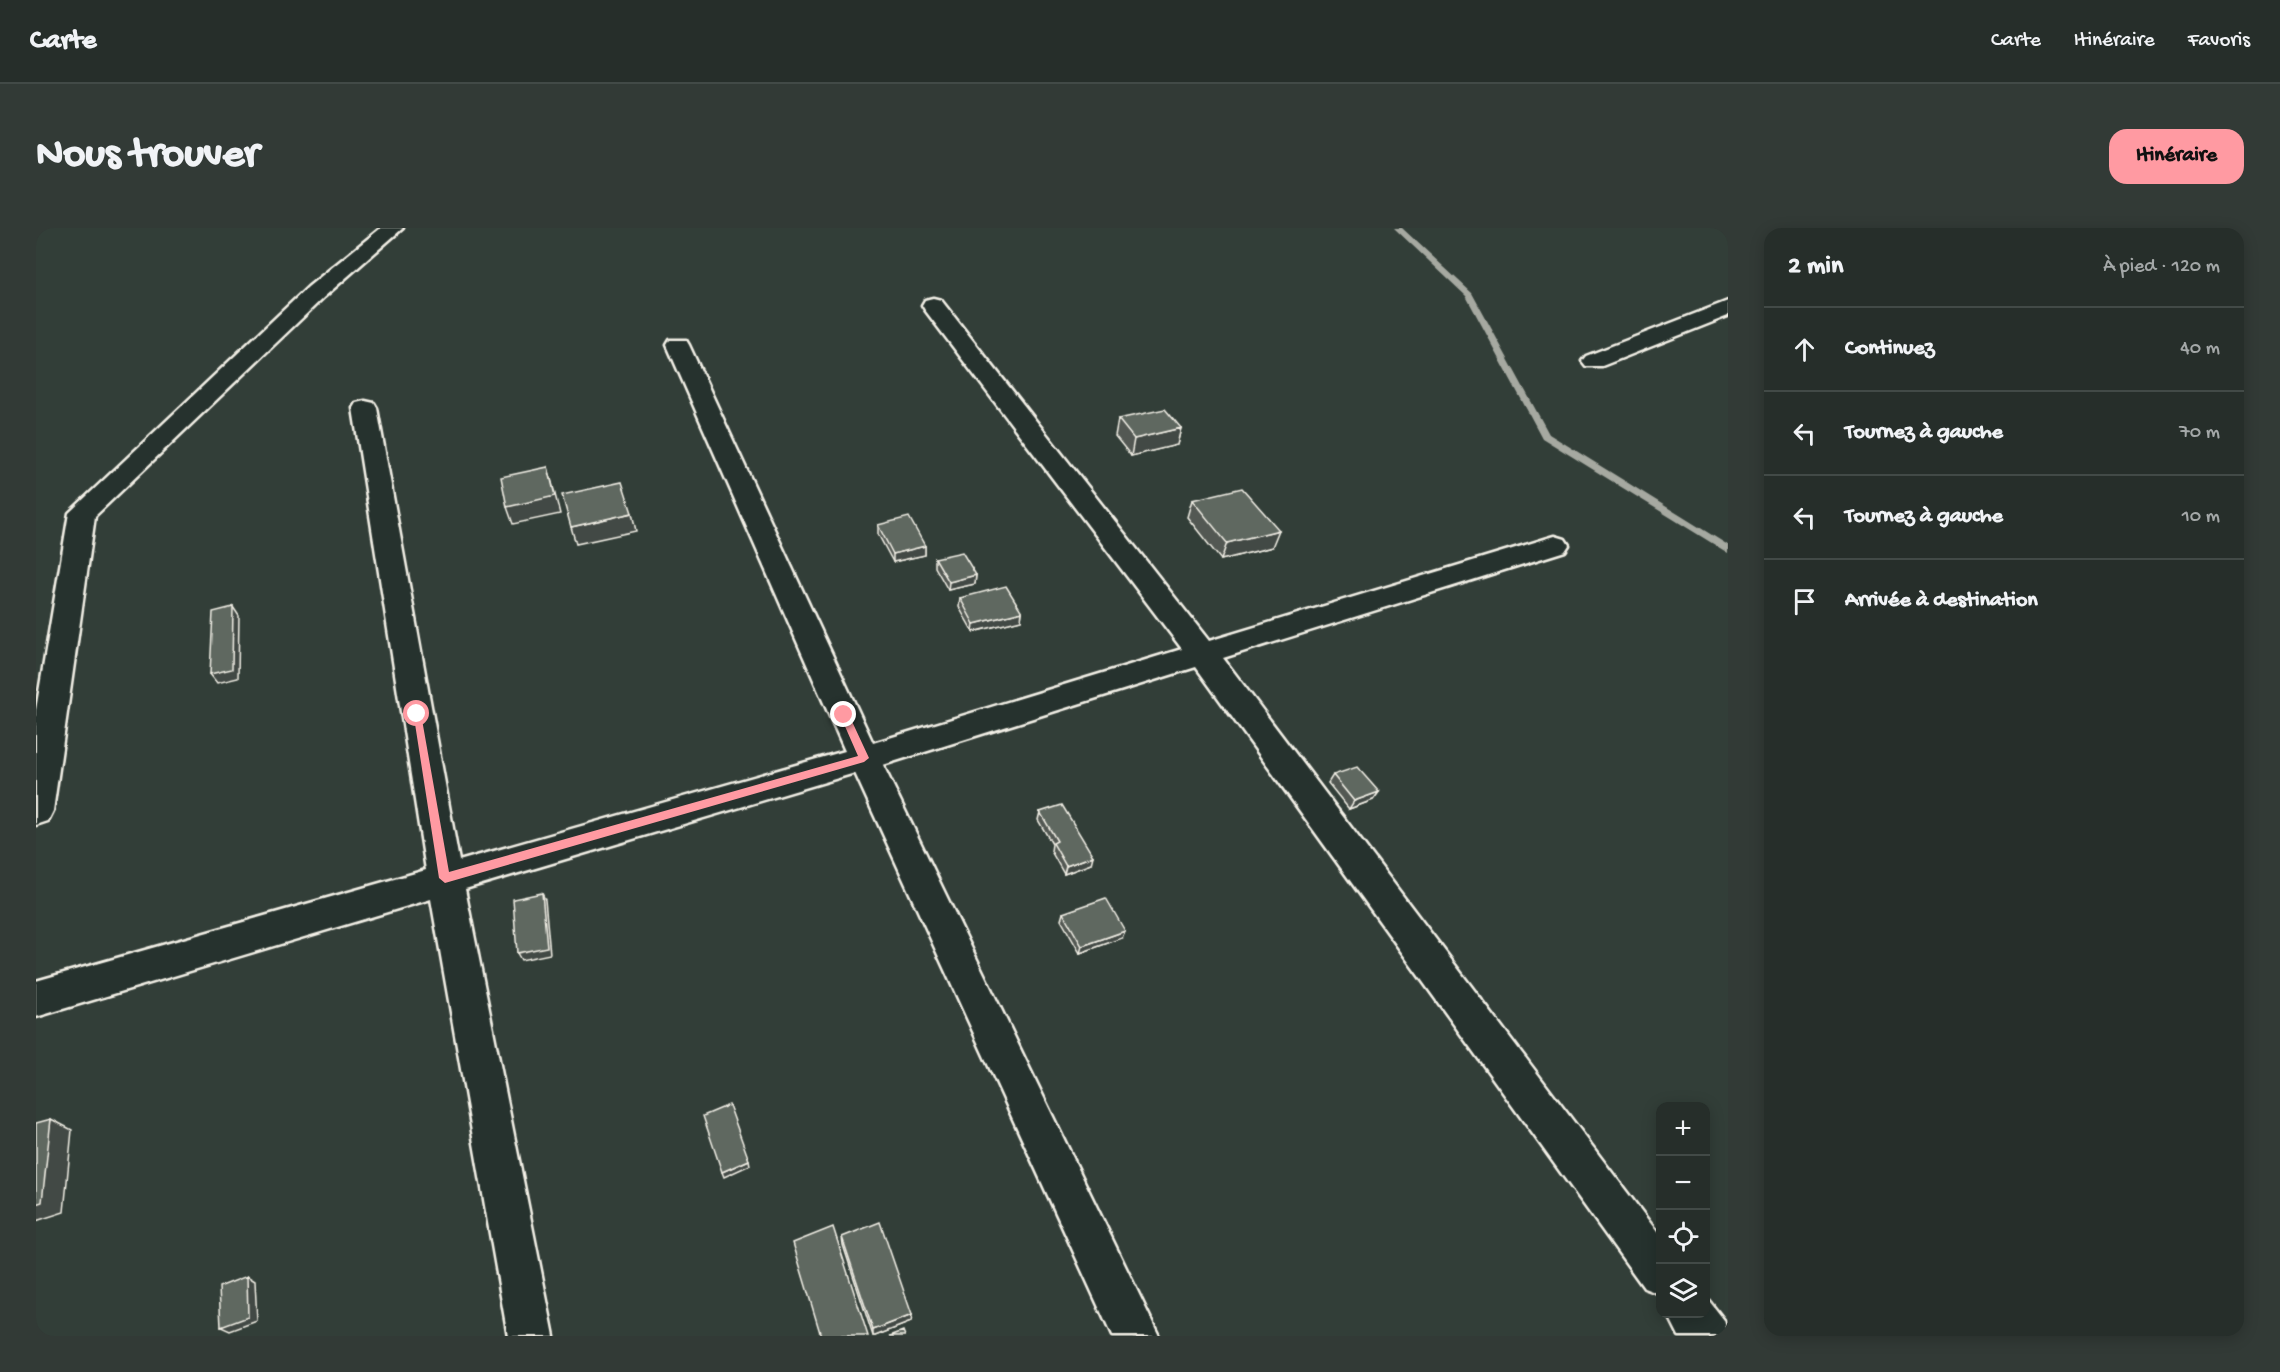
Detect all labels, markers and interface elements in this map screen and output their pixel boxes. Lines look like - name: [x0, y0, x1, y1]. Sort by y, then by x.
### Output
- text: Carte: [30, 25, 97, 58]
- text: Carte: [1991, 29, 2041, 54]
- text: Itinéraire: [2074, 29, 2155, 54]
- text: Favoris: [2188, 29, 2250, 54]
- button: Itinéraire: [2109, 129, 2244, 184]
- text: Nous trouver: [36, 132, 259, 181]
- text: 2 min: [1788, 252, 1843, 283]
- text: À pied · 120 m: [2103, 256, 2220, 279]
- icon: ahead: [1788, 333, 1821, 366]
- text: Continuez: [1845, 336, 1934, 362]
- text: 40 m: [2180, 338, 2220, 361]
- icon: left: [1788, 417, 1821, 450]
- text: Tournez à gauche: [1845, 420, 2003, 446]
- text: 70 m: [2179, 422, 2220, 445]
- icon: left: [1788, 501, 1821, 534]
- text: Tournez à gauche: [1845, 504, 2003, 530]
- text: 10 m: [2182, 506, 2220, 529]
- icon: arrive: [1788, 585, 1821, 618]
- text: Arrivée à destination: [1845, 588, 2038, 614]
- route start: [403, 700, 429, 726]
- route end: [830, 701, 856, 727]
- map controls: [1656, 1102, 1710, 1318]
- button: +: [1656, 1102, 1710, 1156]
- button: −: [1656, 1156, 1710, 1210]
- button: locate: [1656, 1210, 1710, 1264]
- button: layers: [1656, 1264, 1710, 1318]

